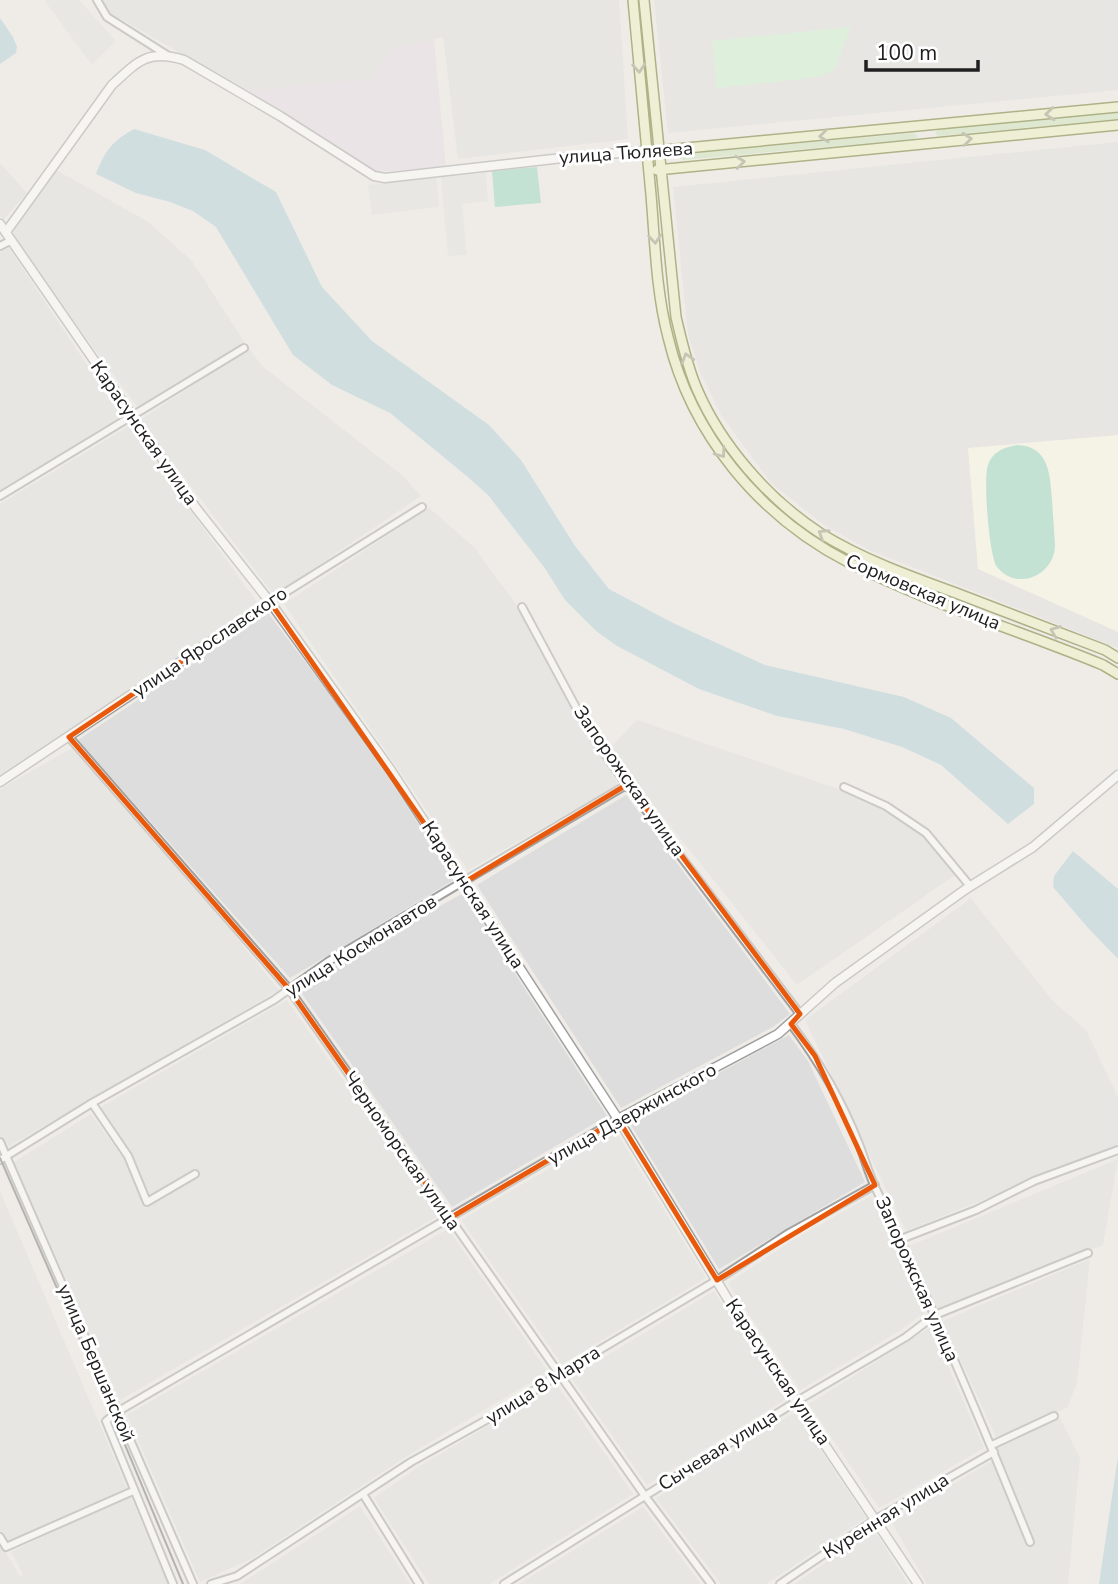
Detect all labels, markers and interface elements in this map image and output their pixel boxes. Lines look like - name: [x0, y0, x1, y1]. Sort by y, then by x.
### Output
- scale bar: [866, 28, 978, 72]
- text: 100 m: [876, 39, 937, 67]
- one-way arrow: [631, 63, 646, 74]
- one-way arrow: [1044, 106, 1055, 121]
- one-way arrow: [818, 128, 829, 143]
- one-way arrow: [962, 132, 973, 147]
- street label: улица Тюляева: [558, 135, 694, 171]
- one-way arrow: [735, 155, 746, 170]
- one-way arrow: [647, 234, 662, 245]
- one-way arrow: [680, 352, 695, 364]
- street label: Карасунская улица: [84, 355, 204, 511]
- one-way arrow: [713, 445, 726, 458]
- one-way arrow: [818, 529, 831, 542]
- street label: Сормовская улица: [842, 548, 1004, 636]
- street label: улица Ярославского: [127, 580, 293, 704]
- one-way arrow: [1050, 626, 1062, 640]
- street label: Запорожская улица: [567, 700, 691, 862]
- street label: Карасунская улица: [415, 816, 531, 974]
- street label: улица Космонавтов: [280, 889, 442, 1003]
- street label: улица Дзержинского: [543, 1057, 721, 1171]
- street label: Черноморская улица: [337, 1066, 467, 1236]
- street label: Запорожская улица: [869, 1192, 965, 1366]
- street label: улица Бершанской: [51, 1280, 141, 1446]
- street label: Карасунская улица: [719, 1294, 837, 1450]
- street label: улица 8 Марта: [481, 1339, 605, 1431]
- street label: Сычевая улица: [653, 1403, 783, 1497]
- street label: Куренная улица: [818, 1467, 954, 1565]

